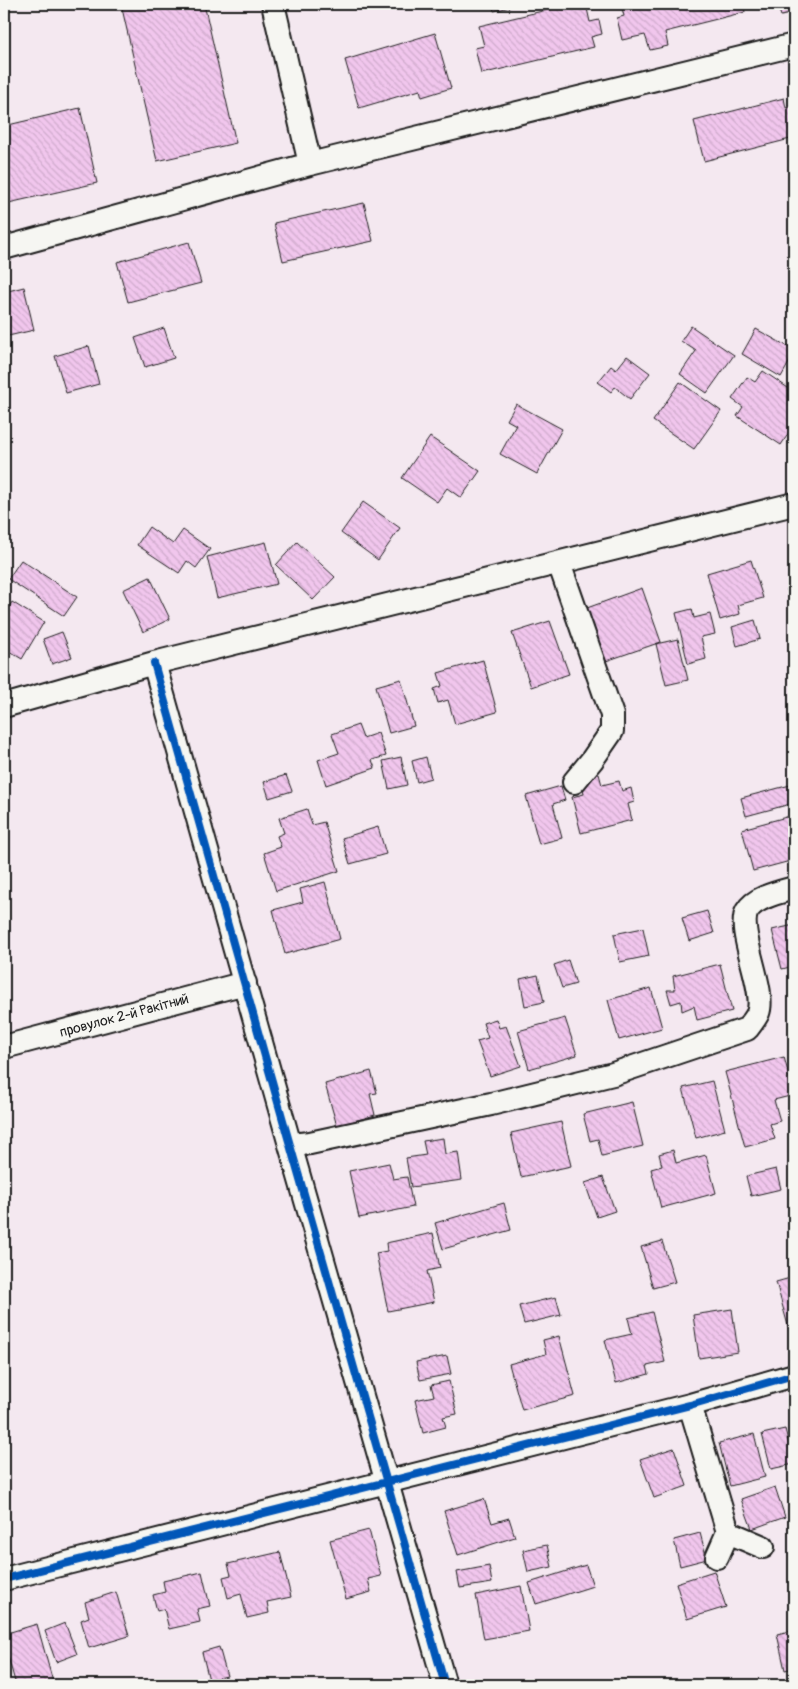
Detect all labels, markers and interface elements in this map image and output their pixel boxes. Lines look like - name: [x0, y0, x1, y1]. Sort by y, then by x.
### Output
- street label: провулок 2-й Ракітний: [58, 990, 191, 1041]

